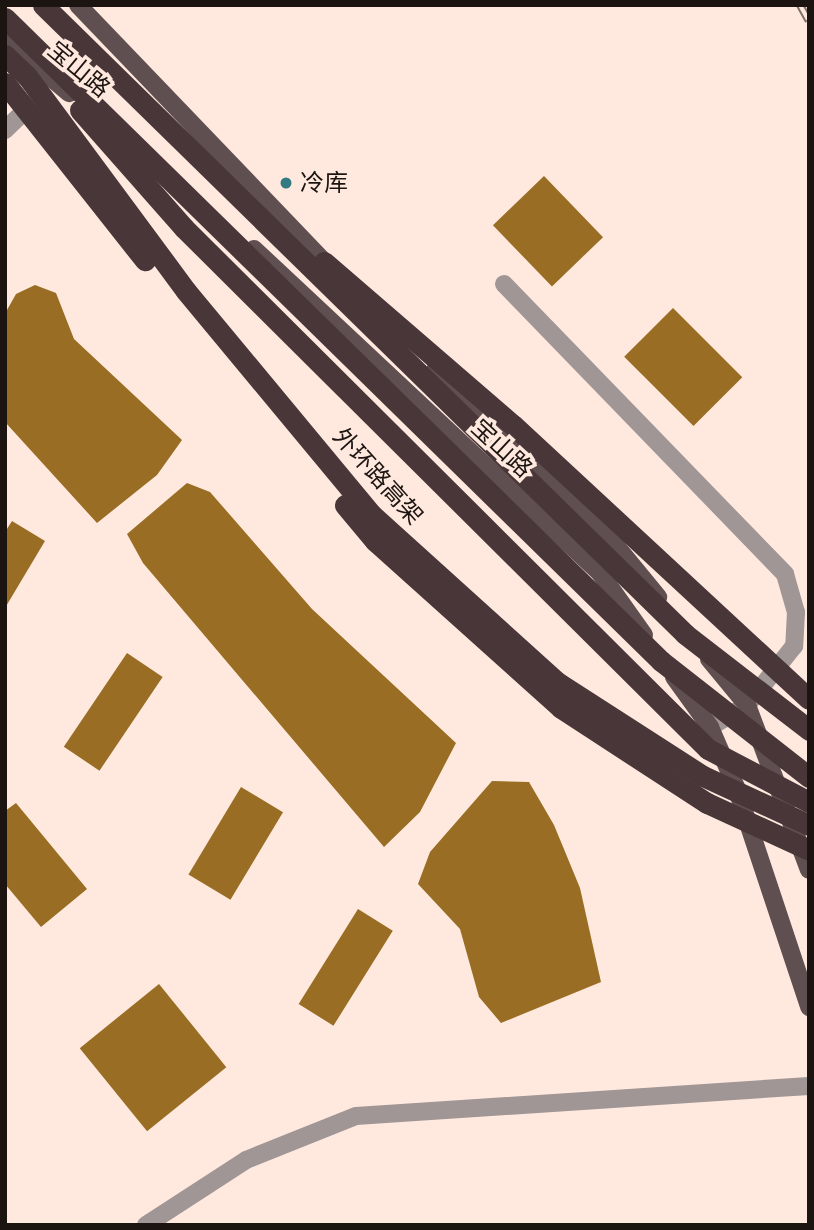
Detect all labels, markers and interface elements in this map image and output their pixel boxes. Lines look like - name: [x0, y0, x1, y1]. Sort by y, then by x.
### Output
- street label: 宝山路: [42, 35, 116, 103]
- place label: 冷库: [300, 169, 348, 197]
- marker: 冷库: [278, 175, 294, 191]
- street label: 宝山路: [466, 413, 538, 483]
- street label: 外环路高架: [327, 422, 429, 530]

